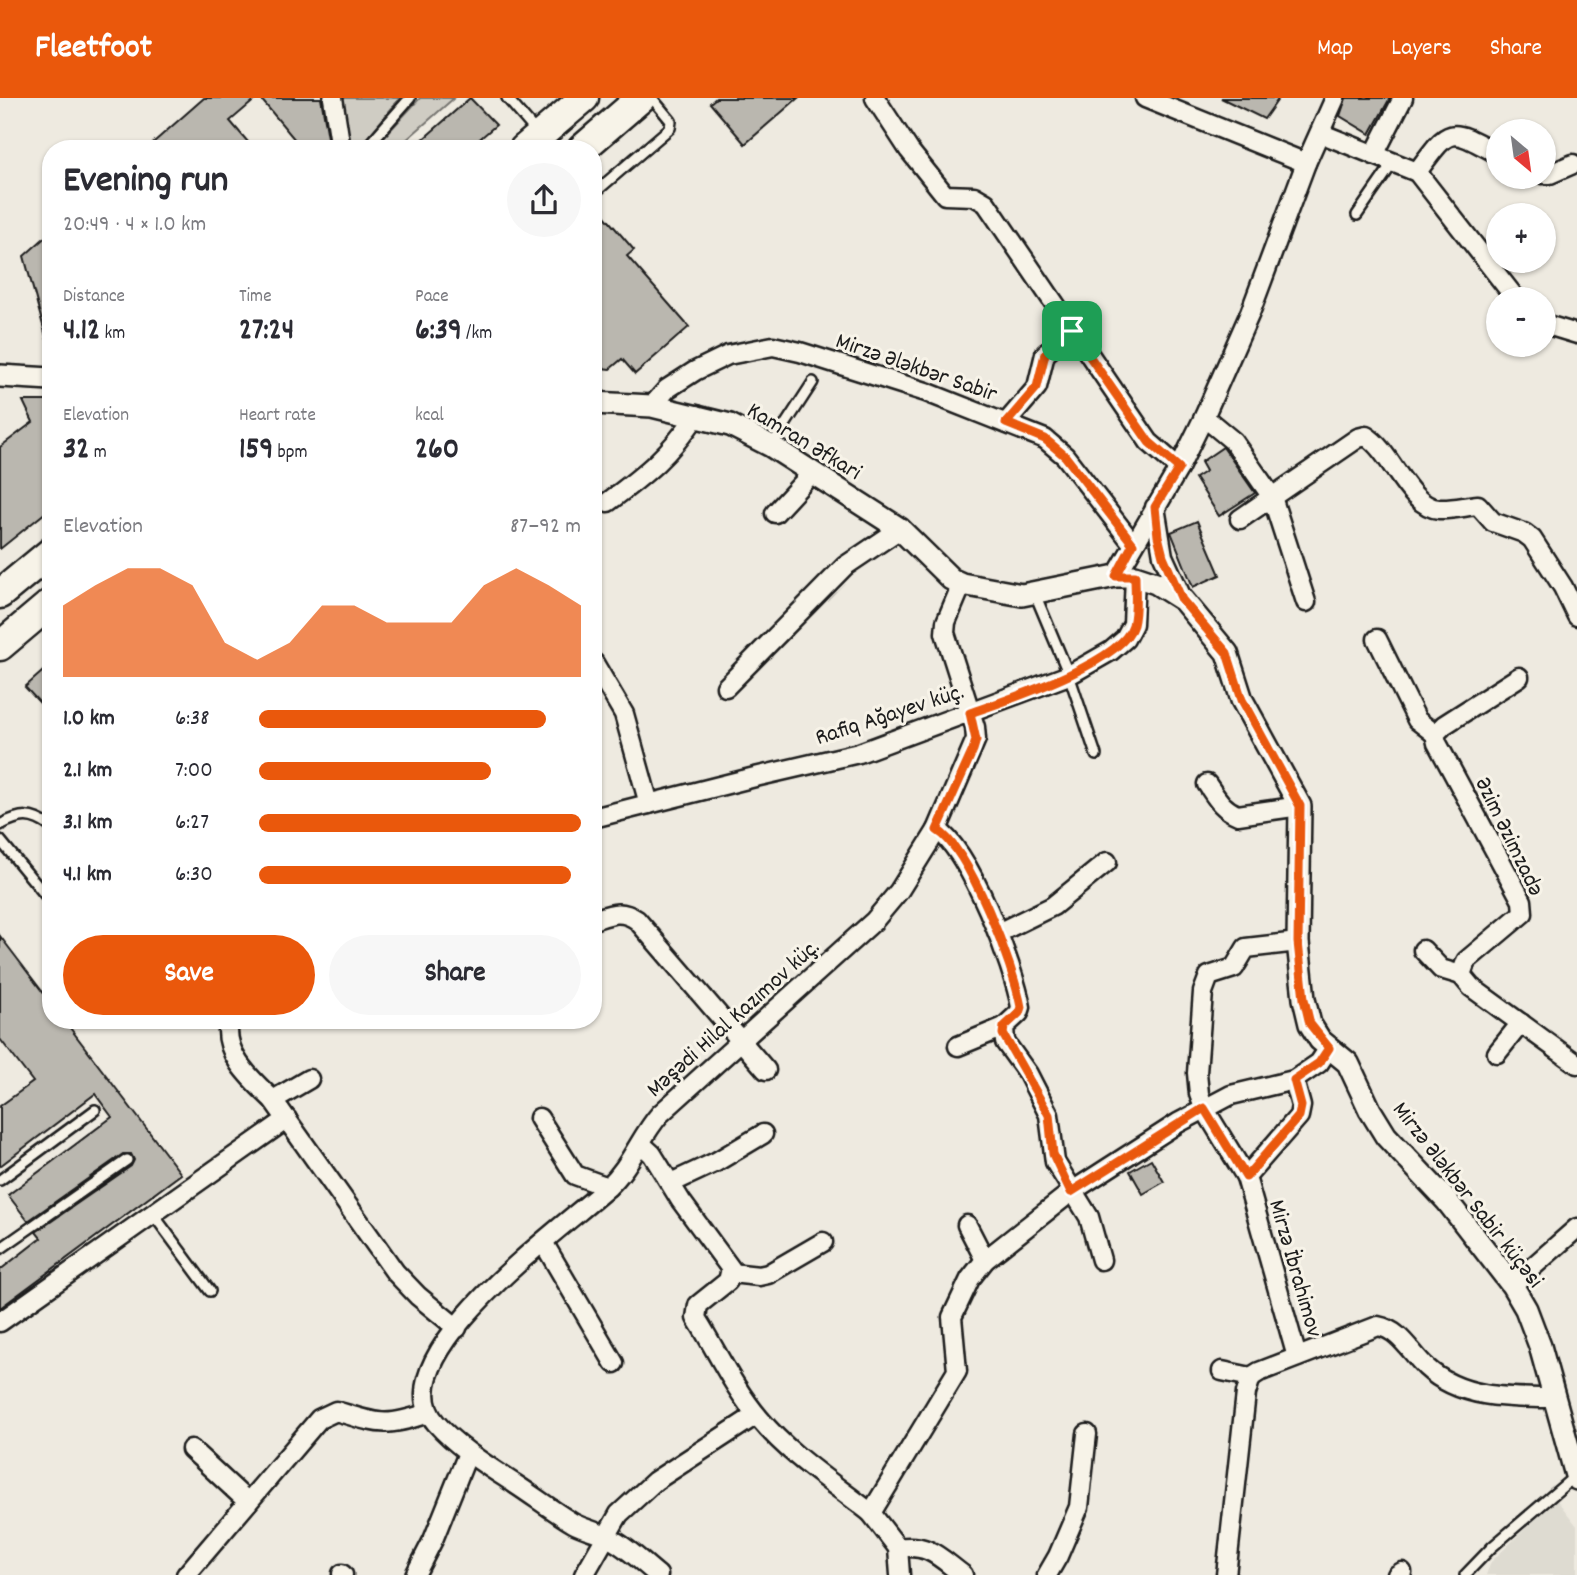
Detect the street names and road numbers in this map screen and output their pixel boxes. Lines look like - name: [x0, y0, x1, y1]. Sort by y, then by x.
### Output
- street label: Mirzə Ələkbər Sabir: [831, 325, 1001, 412]
- street label: Kamran Əfkari: [740, 395, 867, 490]
- street label: Rafiq Ağayev küç.: [811, 676, 969, 756]
- street label: Əzim Əzimzadə: [1465, 772, 1552, 902]
- street label: Məşədi Hilal Kazımov küç.: [640, 932, 828, 1107]
- street label: Mirzə Ələkbər Sabir küçəsi: [1383, 1095, 1550, 1296]
- street label: Mirzə İbrahimov: [1258, 1196, 1330, 1342]

